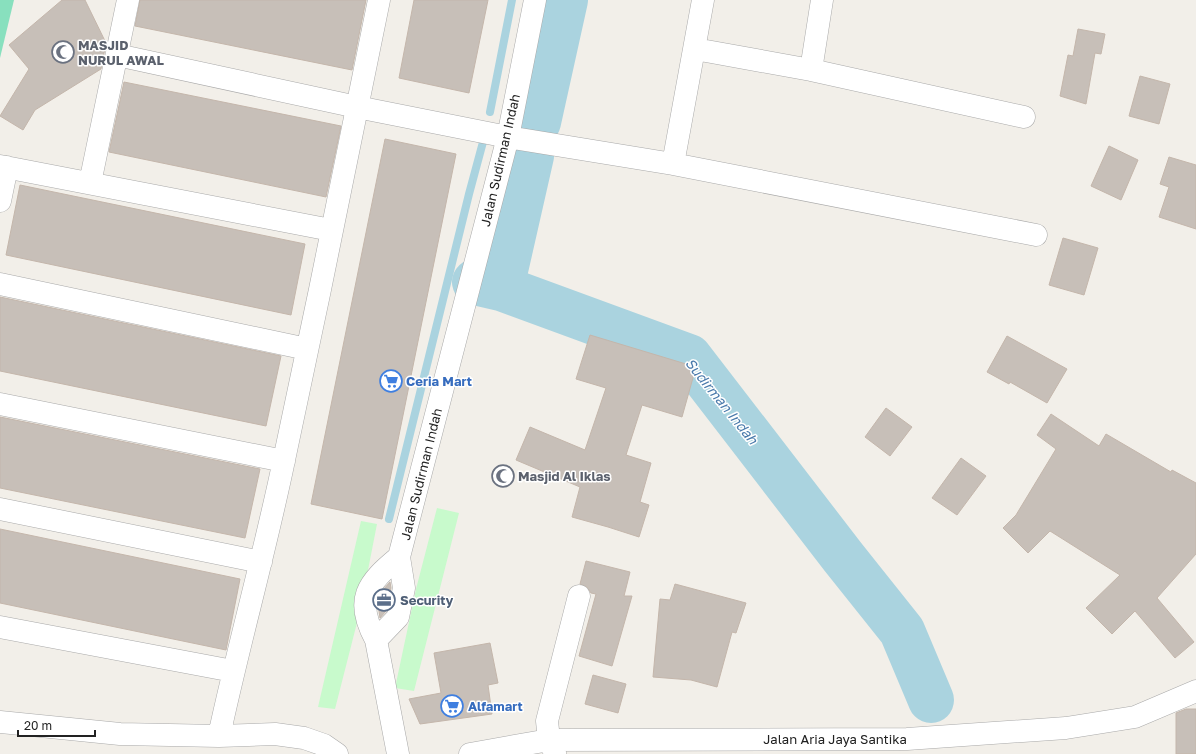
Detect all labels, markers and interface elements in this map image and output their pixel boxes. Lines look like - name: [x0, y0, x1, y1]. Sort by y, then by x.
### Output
- place label: MASJID NURUL AWAL: [78, 37, 164, 68]
- mosque icon: MASJID NURUL AWAL: [50, 39, 76, 65]
- street label: Jalan Sudirman Indah: [477, 92, 523, 228]
- water label: Sudirman Indah: [682, 355, 763, 449]
- supermarket icon: Ceria Mart: [378, 368, 404, 394]
- place label: Ceria Mart: [406, 373, 472, 389]
- street label: Jalan Sudirman Indah: [397, 406, 445, 542]
- mosque icon: Masjid Al Iklas: [490, 463, 516, 489]
- place label: Masjid Al Iklas: [518, 468, 611, 484]
- office icon: Security: [371, 587, 397, 613]
- place label: Security: [400, 592, 454, 608]
- supermarket icon: Alfamart: [439, 693, 465, 719]
- place label: Alfamart: [468, 698, 523, 714]
- scale bar: [18, 712, 95, 738]
- text: 20 m: [24, 718, 52, 733]
- street label: Jalan Aria Jaya Santika: [763, 731, 907, 747]

